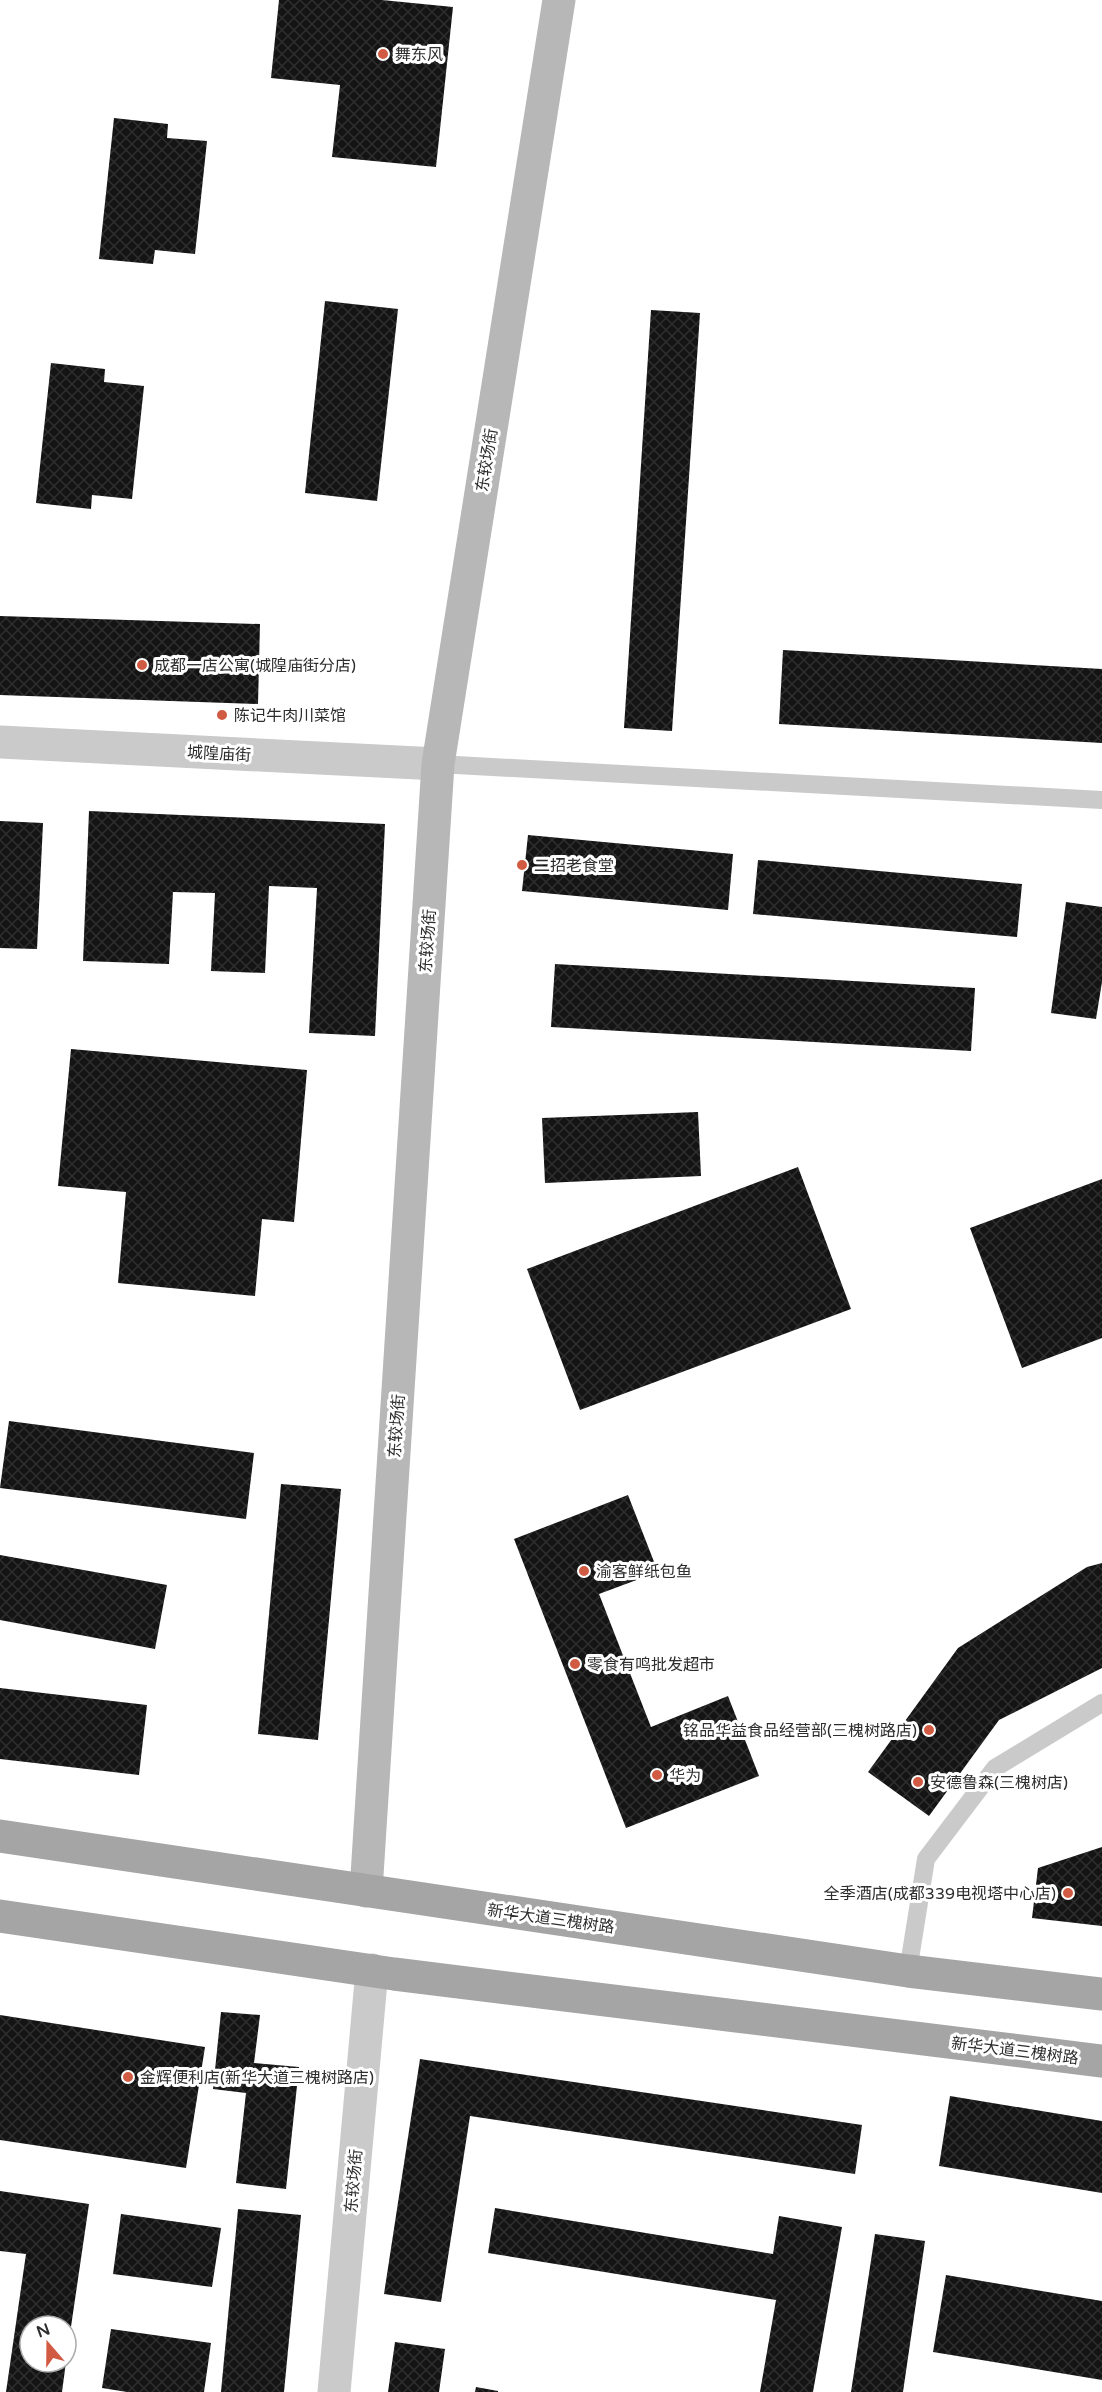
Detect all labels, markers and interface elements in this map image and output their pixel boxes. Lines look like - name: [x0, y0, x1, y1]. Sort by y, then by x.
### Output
- place label: 舞东风: [395, 45, 443, 65]
- marker: 舞东风: [376, 47, 390, 61]
- street label: 东较场街: [472, 427, 502, 493]
- place label: 成都一店公寓(城隍庙街分店): [154, 656, 356, 676]
- marker: 成都一店公寓(城隍庙街分店): [135, 658, 149, 672]
- place label: 陈记牛肉川菜馆: [234, 706, 346, 726]
- marker: 陈记牛肉川菜馆: [215, 708, 229, 722]
- street label: 城隍庙街: [186, 742, 251, 766]
- place label: 二招老食堂: [534, 856, 614, 876]
- marker: 二招老食堂: [515, 858, 529, 872]
- street label: 东较场街: [416, 908, 440, 974]
- street label: 东较场街: [385, 1393, 409, 1459]
- place label: 渝客鲜纸包鱼: [596, 1562, 692, 1582]
- marker: 渝客鲜纸包鱼: [577, 1564, 591, 1578]
- place label: 零食有鸣批发超市: [587, 1655, 715, 1675]
- marker: 零食有鸣批发超市: [568, 1657, 582, 1671]
- place label: 铭品华益食品经营部(三槐树路店): [683, 1721, 917, 1741]
- marker: 铭品华益食品经营部(三槐树路店): [922, 1723, 936, 1737]
- place label: 华为: [669, 1766, 701, 1786]
- marker: 华为: [650, 1768, 664, 1782]
- place label: 安德鲁森(三槐树店): [930, 1773, 1068, 1793]
- marker: 安德鲁森(三槐树店): [911, 1775, 925, 1789]
- place label: 全季酒店(成都339电视塔中心店): [824, 1884, 1056, 1904]
- marker: 全季酒店(成都339电视塔中心店): [1061, 1886, 1075, 1900]
- street label: 新华大道三槐树路: [486, 1900, 616, 1938]
- street label: 新华大道三槐树路: [950, 2033, 1080, 2069]
- place label: 金辉便利店(新华大道三槐树路店): [140, 2068, 374, 2088]
- marker: 金辉便利店(新华大道三槐树路店): [121, 2070, 135, 2084]
- street label: 东较场街: [341, 2148, 367, 2214]
- north arrow: [18, 2314, 78, 2374]
- text: N: [34, 2319, 53, 2342]

